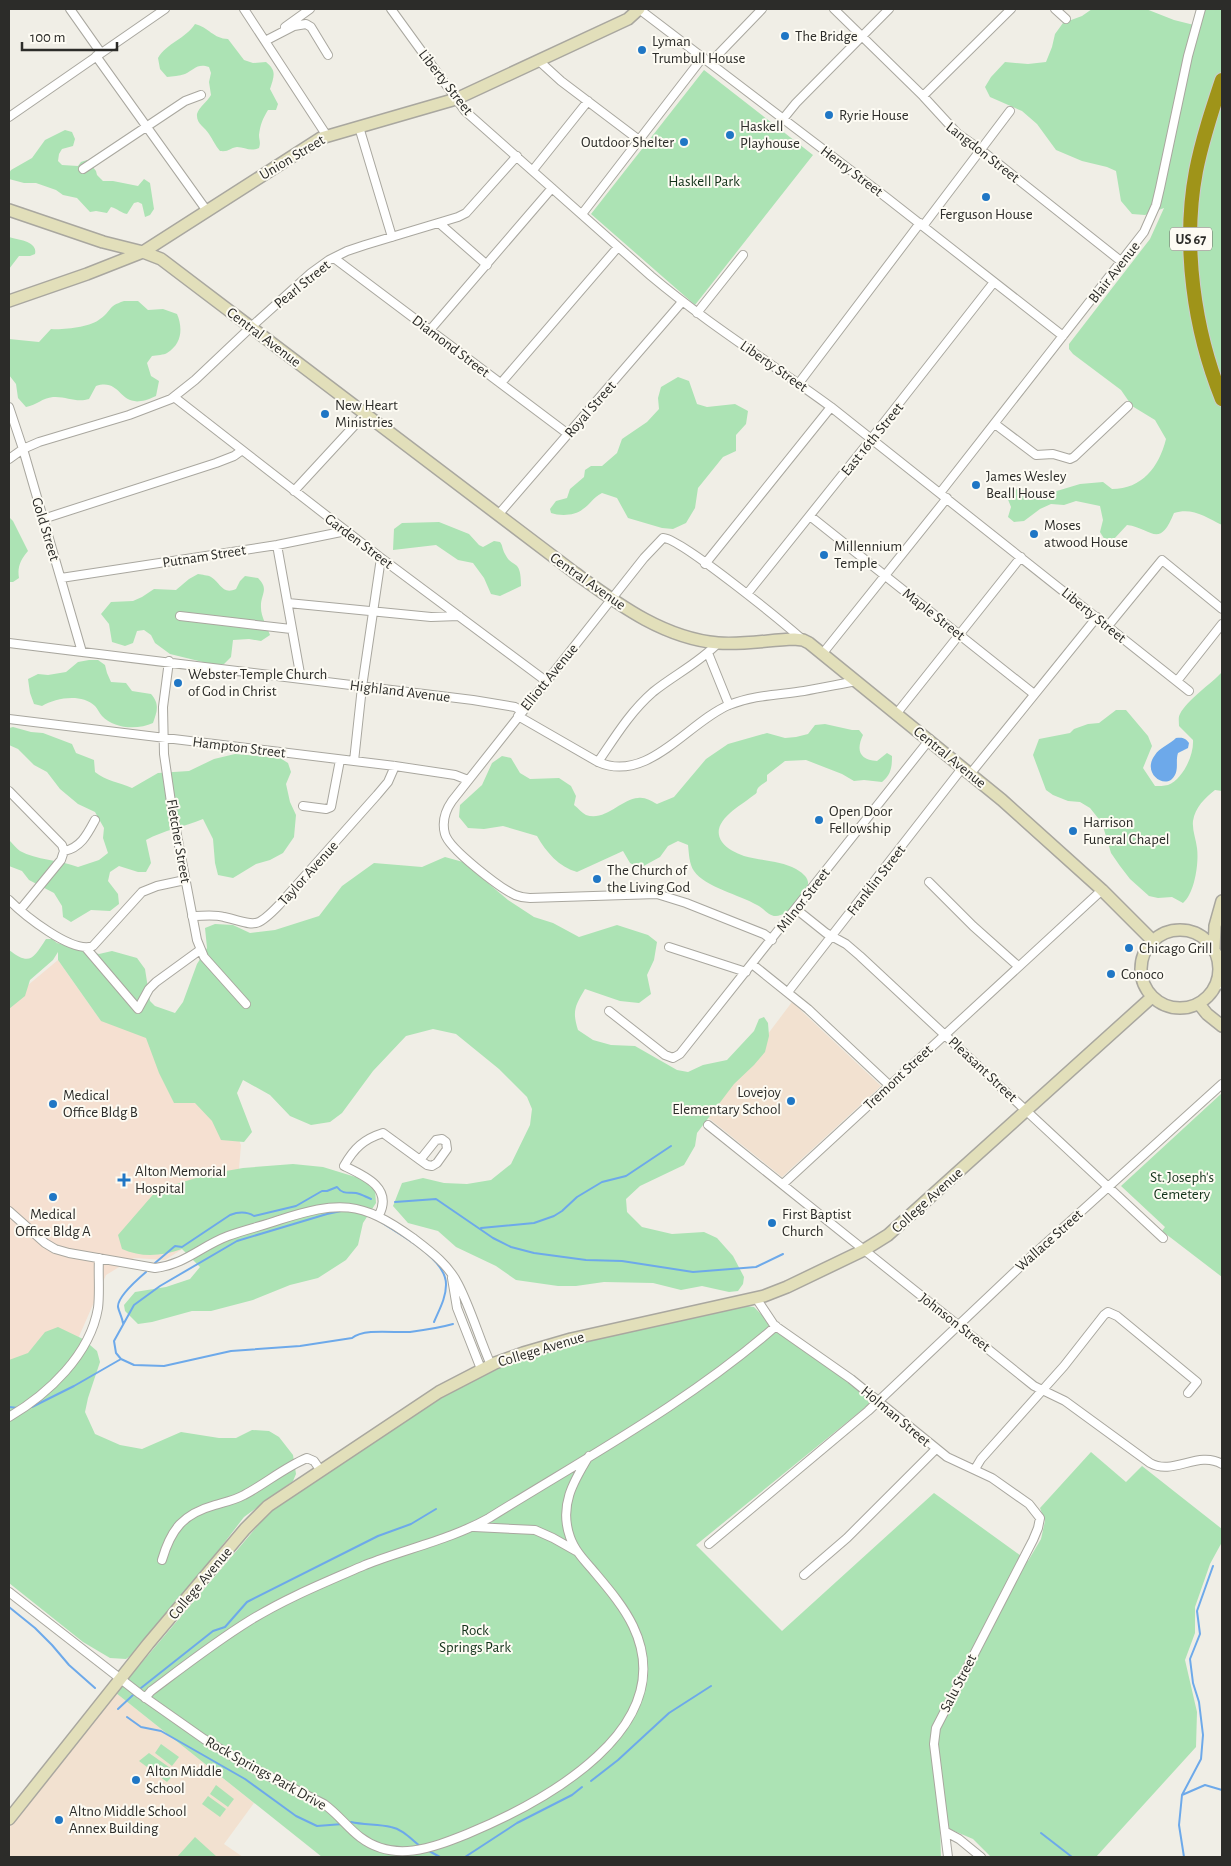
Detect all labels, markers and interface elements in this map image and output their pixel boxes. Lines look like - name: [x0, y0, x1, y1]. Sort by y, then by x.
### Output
- scale bar: [22, 20, 118, 52]
- place label: The Bridge: [795, 29, 858, 44]
- text: 100 m: [30, 30, 65, 45]
- marker: The Bridge: [779, 30, 791, 42]
- place label: Lyman Trumbull House: [652, 34, 746, 66]
- marker: Lyman Trumbull House: [636, 44, 648, 56]
- street label: Liberty Street: [416, 47, 476, 118]
- place label: Ryrie House: [839, 108, 909, 123]
- marker: Ryrie House: [823, 109, 835, 121]
- place label: Haskell Playhouse: [740, 119, 800, 151]
- street label: Langdon Street: [943, 119, 1022, 186]
- marker: Haskell Playhouse: [724, 129, 736, 141]
- street label: Union Street: [257, 132, 328, 183]
- place label: Outdoor Shelter: [581, 135, 674, 150]
- marker: Outdoor Shelter: [678, 136, 690, 148]
- street label: Henry Street: [818, 143, 886, 200]
- park label: Haskell Park: [668, 174, 740, 189]
- marker: Ferguson House: [980, 191, 992, 203]
- place label: Ferguson House: [939, 207, 1033, 222]
- road number: US 67: [1170, 228, 1212, 250]
- street label: Blair Avenue: [1086, 239, 1143, 306]
- street label: Pearl Street: [271, 257, 333, 311]
- street label: Central Avenue: [224, 305, 304, 370]
- street label: Diamond Street: [409, 313, 492, 380]
- street label: Liberty Street: [737, 338, 810, 395]
- street label: Royal Street: [562, 378, 619, 440]
- place label: New Heart Ministries: [335, 398, 398, 430]
- street label: East 16th Street: [838, 400, 906, 479]
- marker: New Heart Ministries: [319, 408, 331, 420]
- place label: James Wesley Beall House: [986, 469, 1067, 501]
- marker: James Wesley Beall House: [970, 479, 982, 491]
- street label: Gold Street: [29, 496, 62, 563]
- street label: Garden Street: [322, 511, 396, 572]
- place label: Moses atwood House: [1044, 518, 1128, 550]
- marker: Moses atwood House: [1028, 528, 1040, 540]
- place label: Millennium Temple: [834, 539, 902, 571]
- street label: Putnam Street: [161, 542, 247, 570]
- marker: Millennium Temple: [818, 549, 830, 561]
- street label: Central Avenue: [547, 550, 628, 613]
- street label: Liberty Street: [1059, 585, 1129, 646]
- street label: Maple Street: [900, 586, 968, 643]
- street label: Elliott Avenue: [518, 641, 581, 714]
- place label: Webster Temple Church of God in Christ: [188, 667, 327, 699]
- marker: Webster Temple Church of God in Christ: [172, 677, 184, 689]
- street label: Highland Avenue: [349, 678, 451, 705]
- street label: Central Avenue: [911, 724, 989, 791]
- street label: Hampton Street: [192, 734, 287, 761]
- street label: Fletcher Street: [164, 798, 193, 884]
- place label: Open Door Fellowship: [829, 804, 893, 836]
- marker: Open Door Fellowship: [813, 814, 825, 826]
- place label: Harrison Funeral Chapel: [1083, 815, 1170, 847]
- marker: Harrison Funeral Chapel: [1067, 825, 1079, 837]
- street label: Taylor Avenue: [276, 838, 341, 909]
- street label: Franklin Street: [844, 842, 909, 918]
- place label: The Church of the Living God: [607, 863, 690, 895]
- street label: Milnor Street: [774, 865, 833, 935]
- marker: The Church of the Living God: [591, 873, 603, 885]
- place label: Chicago Grill: [1139, 941, 1213, 956]
- marker: Chicago Grill: [1123, 942, 1135, 954]
- place label: Conoco: [1121, 967, 1164, 982]
- marker: Conoco: [1105, 968, 1117, 980]
- street label: Pleasant Street: [945, 1034, 1020, 1105]
- street label: Tremont Street: [861, 1042, 936, 1113]
- place label: Lovejoy Elementary School: [672, 1085, 782, 1117]
- place label: Medical Office Bldg B: [63, 1088, 138, 1120]
- marker: Lovejoy Elementary School: [785, 1095, 797, 1107]
- marker: Medical Office Bldg B: [47, 1098, 59, 1110]
- place label: Alton Memorial Hospital: [135, 1164, 226, 1196]
- street label: College Avenue: [889, 1165, 966, 1236]
- park label: St. Joseph's Cemetery: [1150, 1170, 1214, 1202]
- marker: Alton Memorial Hospital: [117, 1173, 131, 1187]
- marker: Medical Office Bldg A: [47, 1191, 59, 1203]
- street label: Wallace Street: [1013, 1206, 1086, 1274]
- place label: Medical Office Bldg A: [15, 1207, 91, 1239]
- place label: First Baptist Church: [782, 1207, 851, 1239]
- marker: First Baptist Church: [766, 1217, 778, 1229]
- street label: Johnson Street: [916, 1290, 993, 1355]
- street label: College Avenue: [496, 1329, 586, 1370]
- street label: Holman Street: [858, 1383, 933, 1450]
- street label: College Avenue: [166, 1544, 235, 1622]
- park label: Rock Springs Park: [439, 1623, 511, 1655]
- street label: Salu Street: [937, 1652, 979, 1715]
- street label: Rock Springs Park Drive: [203, 1734, 329, 1813]
- place label: Alton Middle School: [146, 1764, 222, 1796]
- marker: Alton Middle School: [130, 1774, 142, 1786]
- place label: Altno Middle School Annex Building: [69, 1804, 187, 1836]
- marker: Altno Middle School Annex Building: [53, 1814, 65, 1826]

